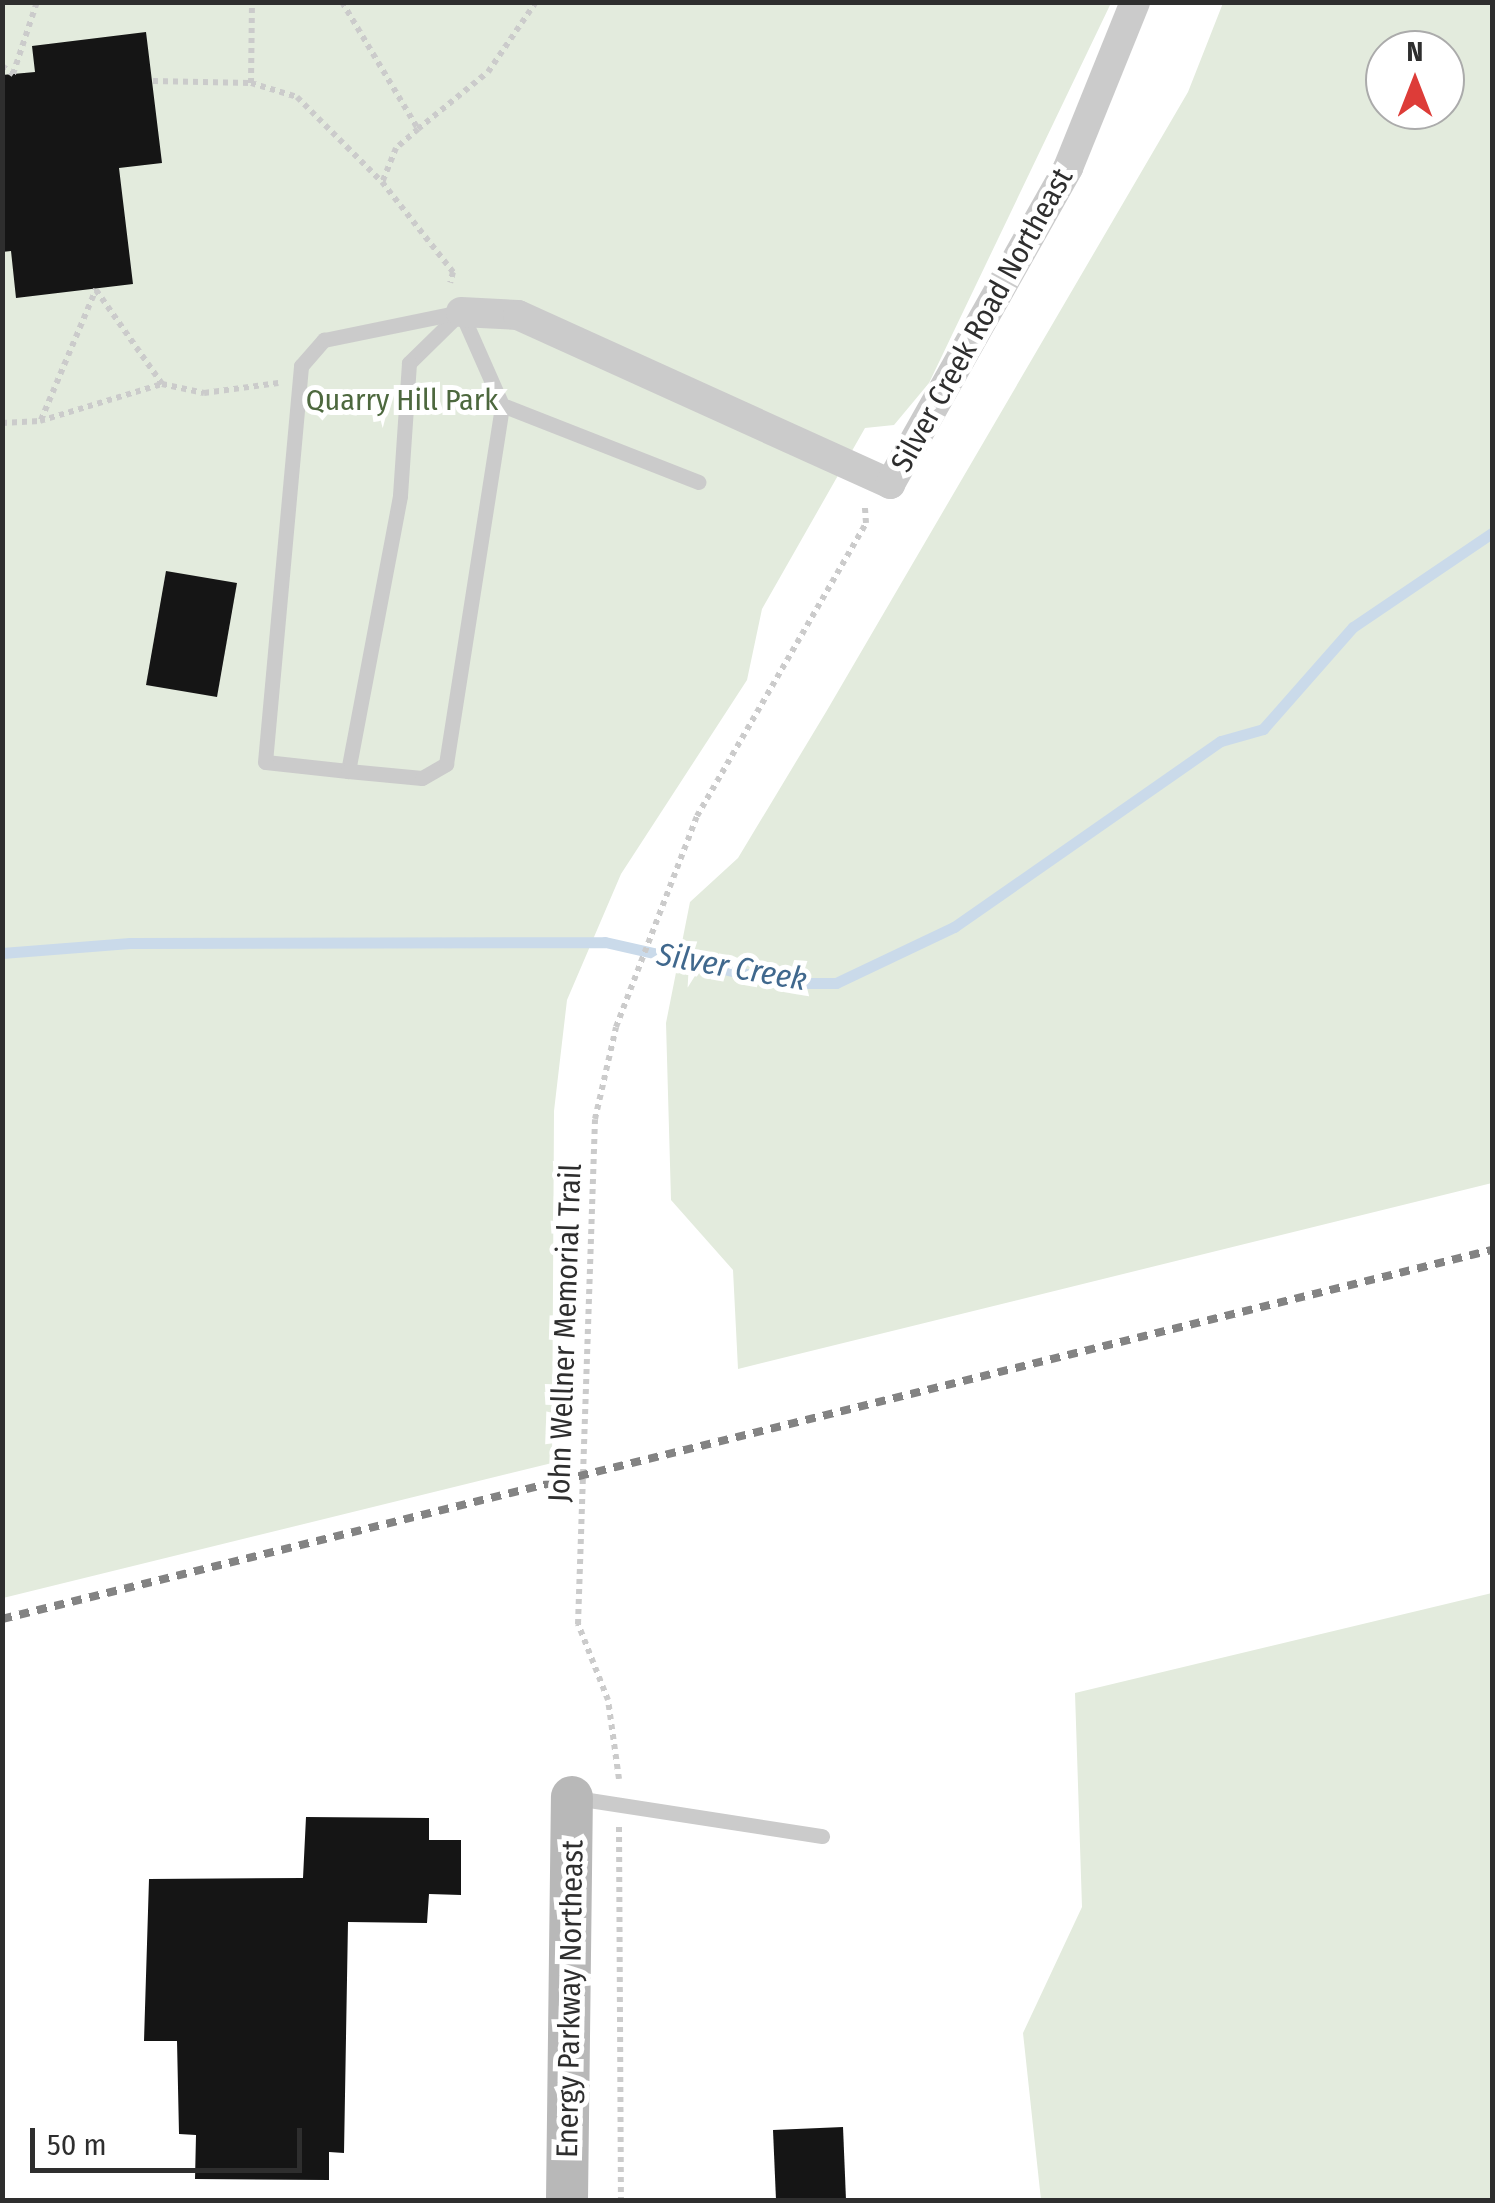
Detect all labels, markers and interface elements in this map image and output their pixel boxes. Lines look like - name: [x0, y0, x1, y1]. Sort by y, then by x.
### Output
- north arrow: [1365, 30, 1465, 130]
- text: N: [1407, 35, 1423, 68]
- street label: Silver Creek Road Northeast: [883, 162, 1081, 478]
- park label: Quarry Hill Park: [306, 382, 498, 418]
- water label: Silver Creek: [654, 935, 810, 999]
- street label: John Wellner Memorial Trail: [541, 1163, 589, 1503]
- street label: Energy Parkway Northeast: [549, 1840, 591, 2158]
- scale bar: [35, 2108, 308, 2170]
- text: 50 m: [47, 2127, 107, 2163]

